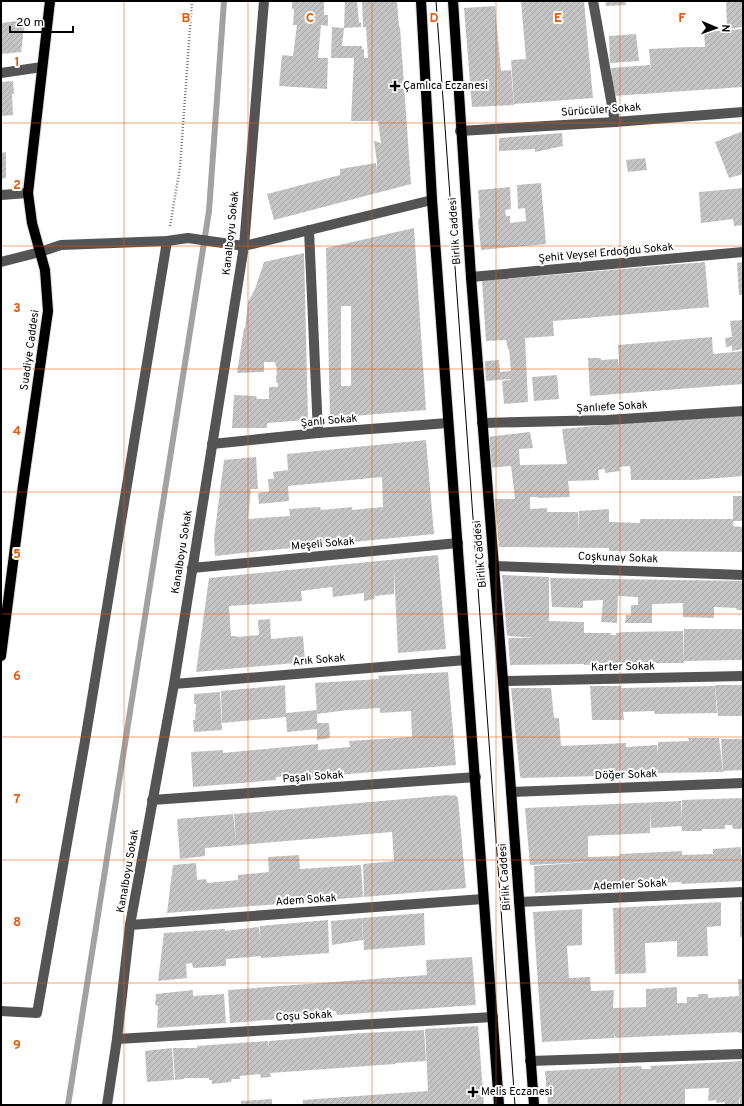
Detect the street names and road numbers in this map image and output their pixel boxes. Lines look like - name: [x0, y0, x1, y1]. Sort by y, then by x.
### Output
- street label: Sürücüler Sokak: [560, 100, 642, 120]
- street label: Kanalboyu Sokak: [220, 190, 242, 276]
- street label: Birlik Caddesi: [446, 197, 464, 265]
- street label: Şehit Veysel Erdoğdu Sokak: [538, 240, 674, 266]
- street label: Suadiye Caddesi: [17, 309, 43, 391]
- street label: Şanlıefe Sokak: [576, 398, 648, 416]
- street label: Şanlı Sokak: [300, 412, 358, 430]
- street label: Kanalboyu Sokak: [168, 509, 196, 595]
- street label: Birlik Caddesi: [470, 520, 490, 588]
- street label: Meşeli Sokak: [291, 534, 355, 554]
- street label: Coşkunay Sokak: [578, 550, 659, 566]
- street label: Arık Sokak: [292, 651, 346, 669]
- street label: Karter Sokak: [591, 659, 655, 675]
- street label: Döğer Sokak: [594, 767, 658, 783]
- street label: Paşalı Sokak: [282, 768, 344, 786]
- street label: Kanalboyu Sokak: [114, 828, 142, 914]
- street label: Birlik Caddesi: [496, 843, 514, 911]
- street label: Ademler Sokak: [592, 876, 668, 894]
- street label: Adem Sokak: [275, 891, 337, 909]
- street label: Coşu Sokak: [275, 1008, 333, 1024]

